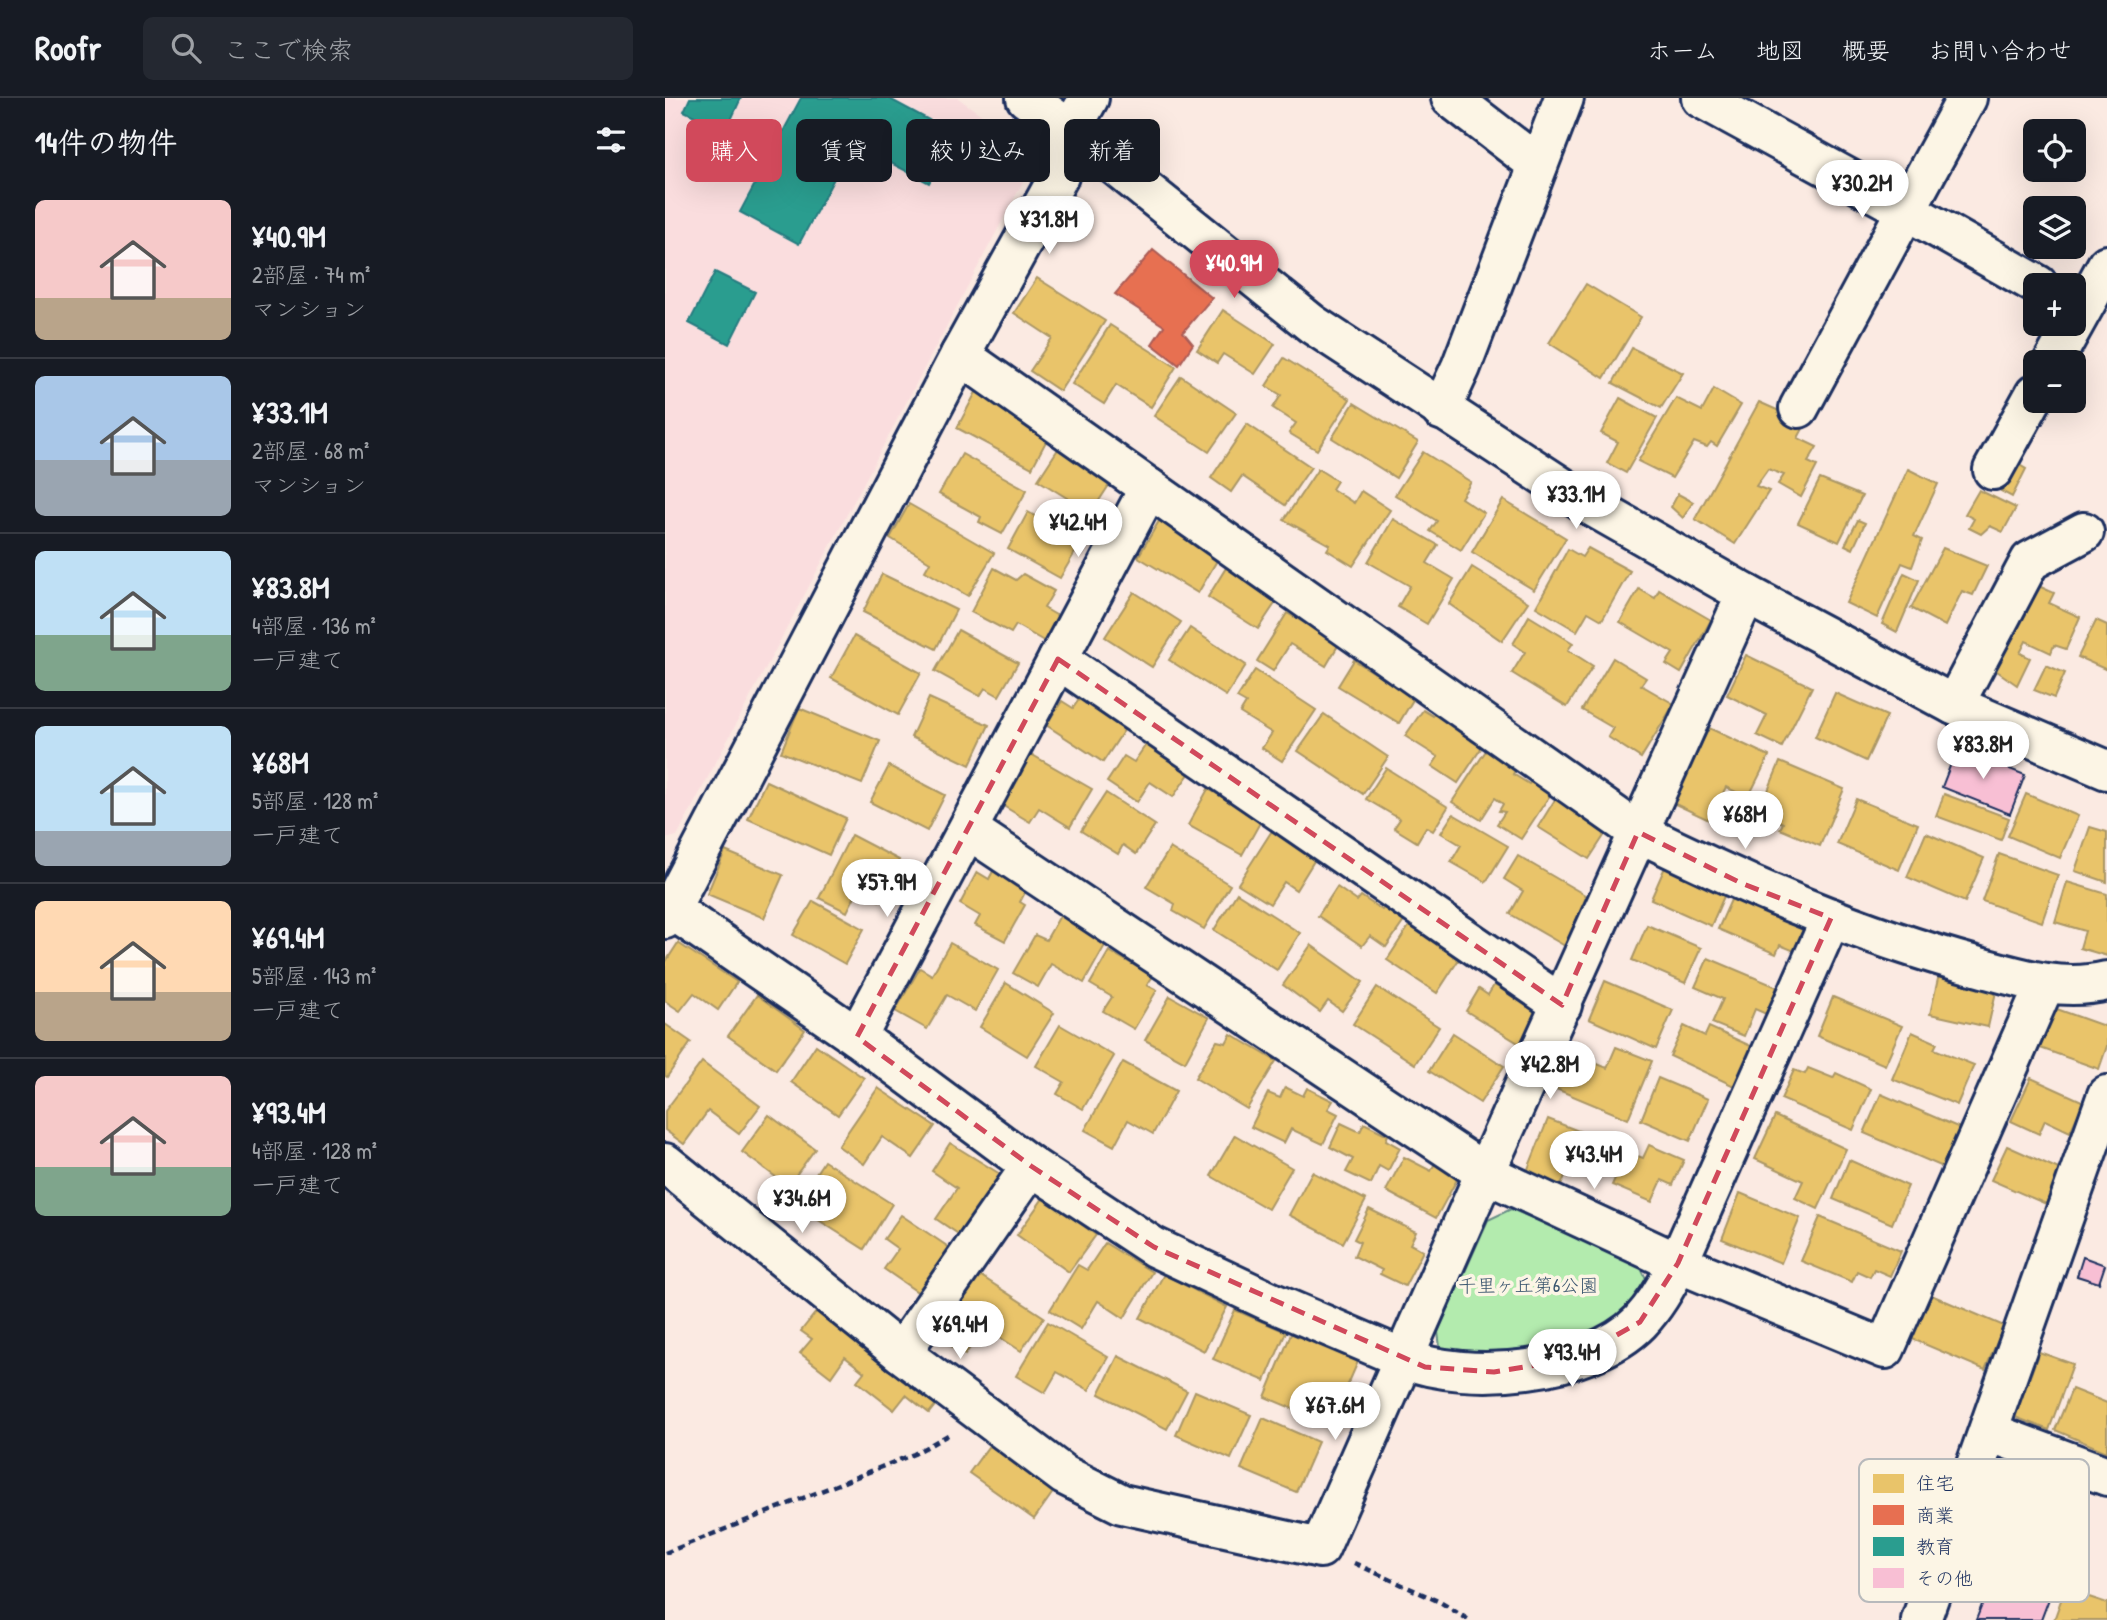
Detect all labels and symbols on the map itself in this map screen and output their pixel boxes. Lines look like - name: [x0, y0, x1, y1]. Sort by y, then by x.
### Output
- pin: ¥30.2M: [1805, 160, 1919, 220]
- pin: ¥31.8M: [992, 197, 1106, 256]
- pin: ¥40.9M: [1177, 240, 1291, 300]
- pin: ¥33.1M: [1519, 472, 1633, 531]
- pin: ¥42.4M: [1021, 500, 1135, 559]
- pin: ¥83.8M: [1926, 722, 2040, 781]
- pin: ¥68M: [1704, 792, 1786, 851]
- pin: ¥57.9M: [830, 860, 944, 919]
- pin: ¥42.8M: [1493, 1042, 1607, 1101]
- pin: ¥43.4M: [1537, 1132, 1651, 1191]
- pin: ¥34.6M: [745, 1176, 859, 1235]
- park label: 千里ヶ丘第6公園: [1458, 1272, 1598, 1298]
- pin: ¥69.4M: [903, 1302, 1017, 1361]
- pin: ¥93.4M: [1515, 1330, 1629, 1389]
- pin: ¥67.6M: [1278, 1382, 1392, 1442]
- legend: [1859, 1459, 2089, 1602]
- text: 住宅: [1916, 1470, 1954, 1496]
- text: 商業: [1916, 1502, 1954, 1528]
- text: 教育: [1916, 1533, 1954, 1559]
- text: その他: [1916, 1565, 1973, 1591]

